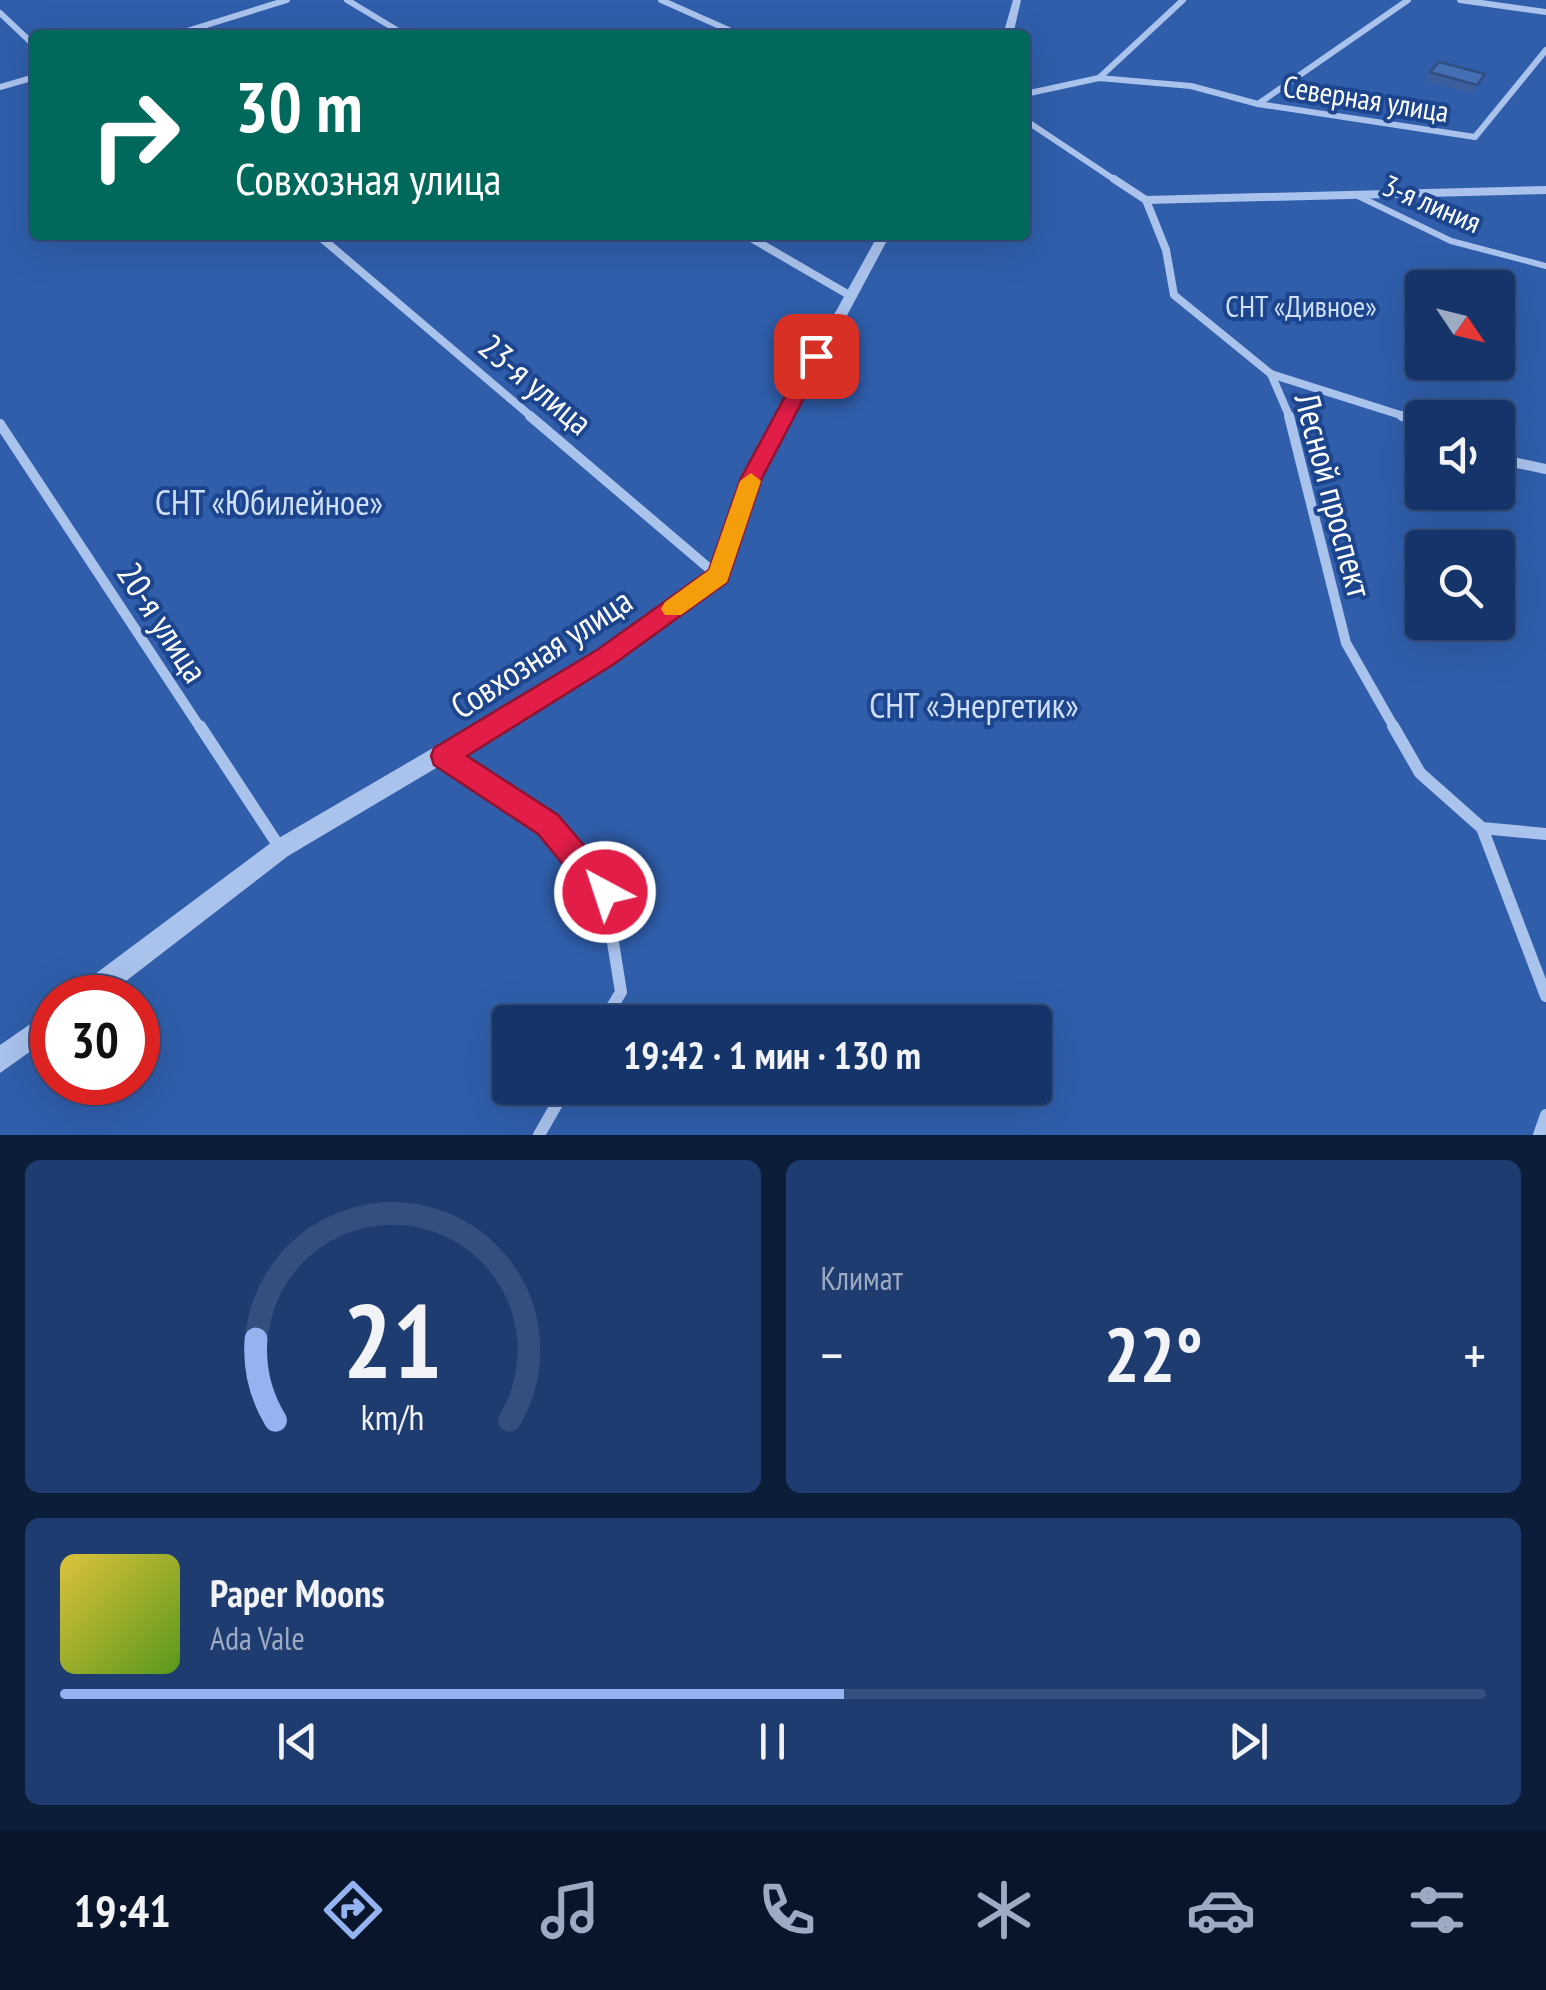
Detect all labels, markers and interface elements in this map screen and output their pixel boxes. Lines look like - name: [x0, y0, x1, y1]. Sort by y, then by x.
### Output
- text: 30 m: [235, 61, 363, 151]
- street label: Северная улица: [1280, 66, 1452, 130]
- icon: right: [70, 70, 200, 200]
- text: Совхозная улица: [235, 149, 502, 207]
- street label: 3-я линия: [1377, 165, 1487, 241]
- north arrow: [1405, 270, 1515, 380]
- map controls: [1405, 270, 1515, 640]
- park label: СНТ «Дивное»: [1225, 286, 1377, 325]
- pin: [774, 314, 859, 399]
- street label: 23-я улица: [470, 323, 602, 445]
- icon: arrive: [789, 329, 844, 384]
- street label: Лесной проспект: [1284, 387, 1384, 603]
- button: sound: [1405, 400, 1515, 510]
- park label: СНТ «Юбилейное»: [155, 479, 383, 525]
- button: search: [1405, 530, 1515, 640]
- street label: 20-я улица: [107, 553, 219, 691]
- street label: Совхозная улица: [442, 577, 640, 729]
- park label: СНТ «Энергетик»: [869, 682, 1079, 728]
- position arrow: [553, 840, 657, 944]
- speed limit sign: 30: [30, 975, 160, 1105]
- text: 19:42 · 1 мин · 130 m: [623, 1030, 921, 1079]
- text: Климат: [821, 1257, 903, 1299]
- text: 21: [343, 1272, 442, 1407]
- text: 22°: [1104, 1306, 1203, 1403]
- text: −: [821, 1319, 843, 1390]
- text: +: [1463, 1319, 1486, 1390]
- text: km/h: [361, 1394, 424, 1440]
- text: Paper Moons: [210, 1568, 385, 1617]
- text: Ada Vale: [210, 1617, 305, 1659]
- icon: previous: [270, 1714, 325, 1769]
- icon: pause: [745, 1714, 800, 1769]
- icon: next: [1221, 1714, 1276, 1769]
- icon: directions: [318, 1875, 388, 1945]
- icon: music: [535, 1875, 605, 1945]
- icon: phone: [752, 1875, 822, 1945]
- icon: climate: [969, 1875, 1039, 1945]
- icon: car: [1186, 1875, 1256, 1945]
- icon: filters: [1402, 1875, 1472, 1945]
- text: 19:41: [73, 1881, 171, 1939]

